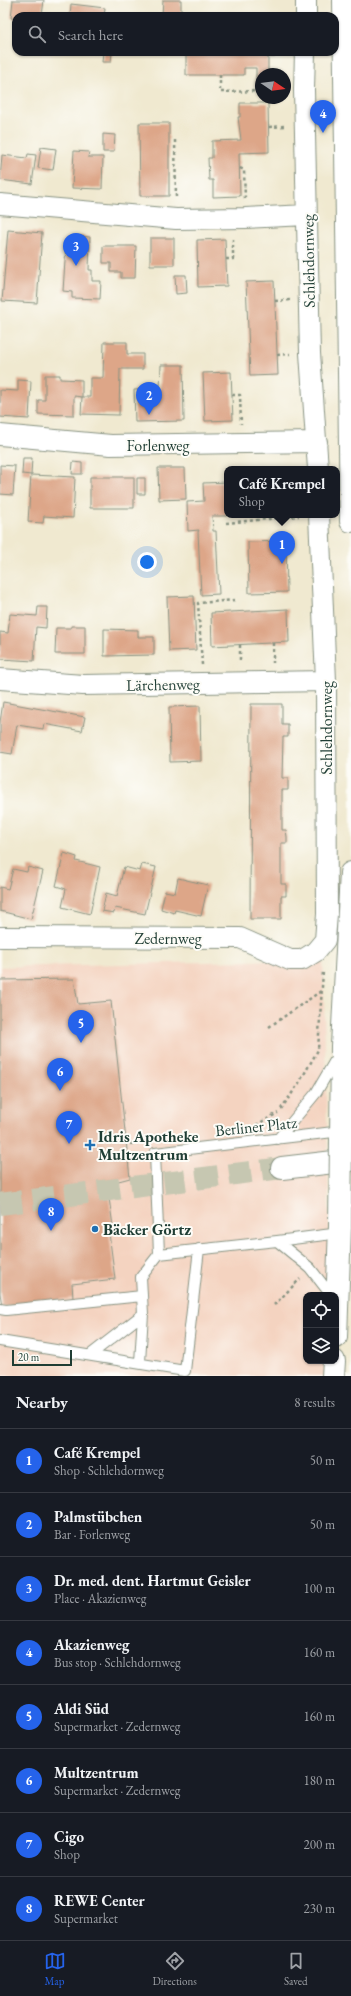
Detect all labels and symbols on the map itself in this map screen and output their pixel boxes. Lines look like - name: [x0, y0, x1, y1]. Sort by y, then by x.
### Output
- north arrow: [255, 68, 291, 104]
- pin: 4: [310, 100, 336, 133]
- street label: Schlehdornweg: [297, 213, 320, 308]
- pin: 3: [63, 233, 89, 266]
- pin: 2: [136, 382, 162, 415]
- street label: Forlenweg: [127, 435, 190, 456]
- pin: 1: [269, 531, 295, 564]
- your location: [137, 552, 157, 572]
- street label: Lärchenweg: [126, 673, 201, 696]
- street label: Schlehdornweg: [316, 680, 337, 775]
- street label: Zedernweg: [134, 928, 203, 949]
- pin: 5: [68, 1010, 94, 1043]
- pin: 6: [47, 1058, 73, 1091]
- pin: 7: [56, 1111, 82, 1144]
- street label: Berliner Platz: [214, 1112, 298, 1141]
- place label: Idris Apotheke Multzentrum: [98, 1126, 199, 1165]
- marker: Idris Apotheke Multzentrum: [85, 1140, 95, 1150]
- pin: 8: [38, 1198, 64, 1231]
- place label: Bäcker Görtz: [103, 1219, 191, 1240]
- marker: Bäcker Görtz: [90, 1224, 100, 1234]
- scale bar: [12, 1348, 72, 1367]

